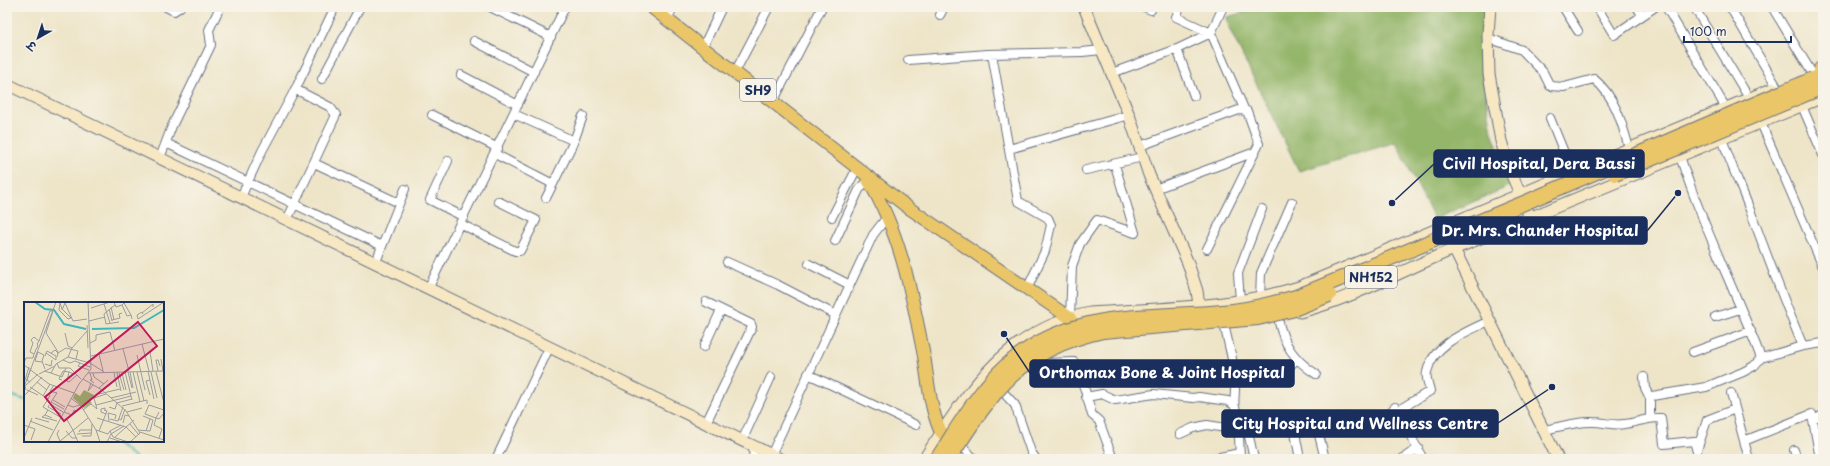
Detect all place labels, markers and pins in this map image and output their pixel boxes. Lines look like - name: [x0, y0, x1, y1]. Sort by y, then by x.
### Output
- callout: Civil Hospital, Dera Bassi: [1434, 150, 1644, 177]
- callout: Dr. Mrs. Chander Hospital: [1433, 217, 1647, 244]
- callout: Orthomax Bone & Joint Hospital: [1030, 360, 1294, 387]
- callout: City Hospital and Wellness Centre: [1222, 410, 1498, 437]

